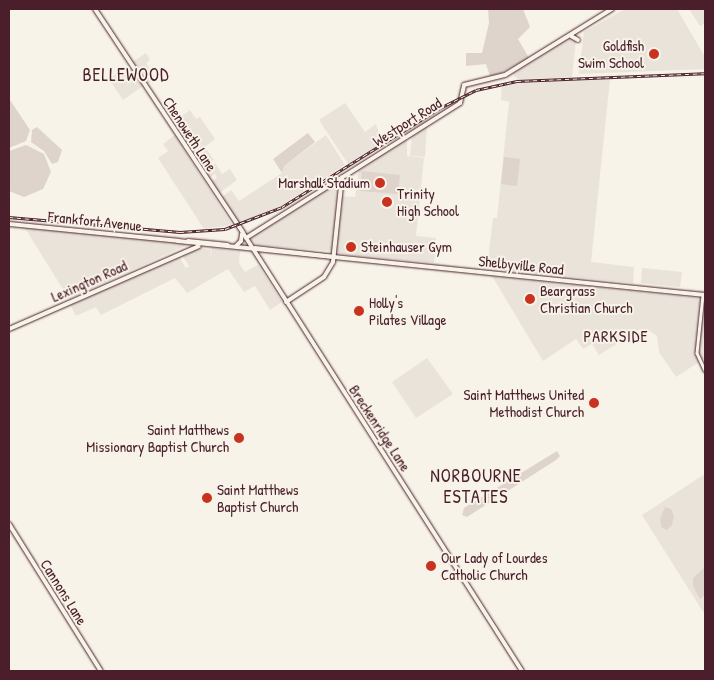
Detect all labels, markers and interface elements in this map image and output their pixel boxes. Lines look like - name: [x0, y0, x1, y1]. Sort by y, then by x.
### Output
- place label: Goldfish Swim School: [578, 36, 644, 71]
- marker: Goldfish Swim School: [648, 48, 660, 60]
- district label: BELLEWOOD: [81, 64, 171, 86]
- street label: Chenoweth Lane: [159, 93, 221, 175]
- street label: Westport Road: [369, 94, 445, 150]
- place label: Marshall Stadium: [278, 174, 370, 192]
- marker: Marshall Stadium: [374, 177, 386, 189]
- place label: Trinity High School: [397, 184, 459, 219]
- marker: Trinity High School: [381, 196, 393, 208]
- street label: Frankfort Avenue: [47, 207, 143, 235]
- place label: Steinhauser Gym: [361, 238, 452, 256]
- marker: Steinhauser Gym: [345, 241, 357, 253]
- street label: Shelbyville Road: [478, 252, 564, 278]
- street label: Lexington Road: [48, 256, 130, 306]
- place label: Beargrass Christian Church: [540, 281, 632, 316]
- place label: Holly's Pilates Village: [369, 293, 447, 328]
- marker: Beargrass Christian Church: [524, 293, 536, 305]
- marker: Holly's Pilates Village: [353, 305, 365, 317]
- district label: PARKSIDE: [583, 326, 649, 346]
- street label: Breckenridge Lane: [345, 381, 415, 475]
- place label: Saint Matthews United Methodist Church: [464, 385, 584, 420]
- marker: Saint Matthews United Methodist Church: [588, 397, 600, 409]
- place label: Saint Matthews Missionary Baptist Church: [86, 420, 229, 455]
- marker: Saint Matthews Missionary Baptist Church: [233, 432, 245, 444]
- district label: NORBOURNE ESTATES: [429, 466, 523, 508]
- place label: Saint Matthews Baptist Church: [217, 480, 299, 515]
- marker: Saint Matthews Baptist Church: [201, 492, 213, 504]
- place label: Our Lady of Lourdes Catholic Church: [441, 548, 548, 583]
- street label: Cannons Lane: [37, 556, 91, 628]
- marker: Our Lady of Lourdes Catholic Church: [425, 560, 437, 572]

